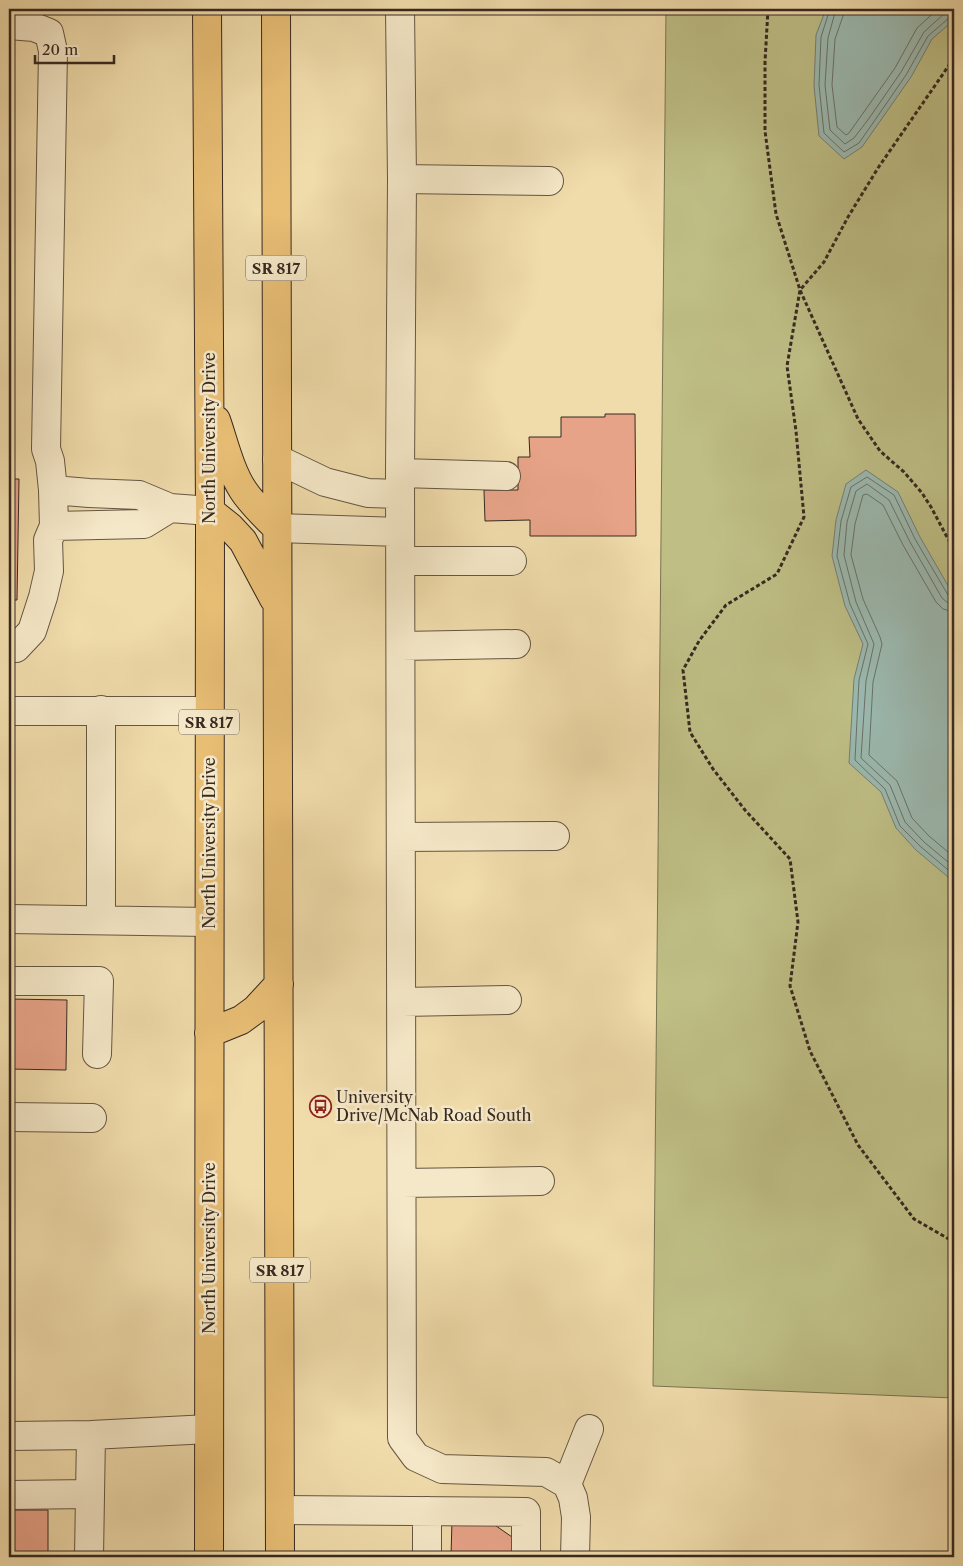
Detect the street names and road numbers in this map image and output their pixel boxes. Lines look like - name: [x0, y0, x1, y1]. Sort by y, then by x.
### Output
- road number: SR 817: [246, 256, 306, 280]
- street label: North University Drive: [199, 352, 219, 524]
- road number: SR 817: [179, 710, 239, 734]
- street label: North University Drive: [199, 757, 219, 929]
- street label: North University Drive: [199, 1162, 219, 1334]
- road number: SR 817: [250, 1258, 310, 1282]

